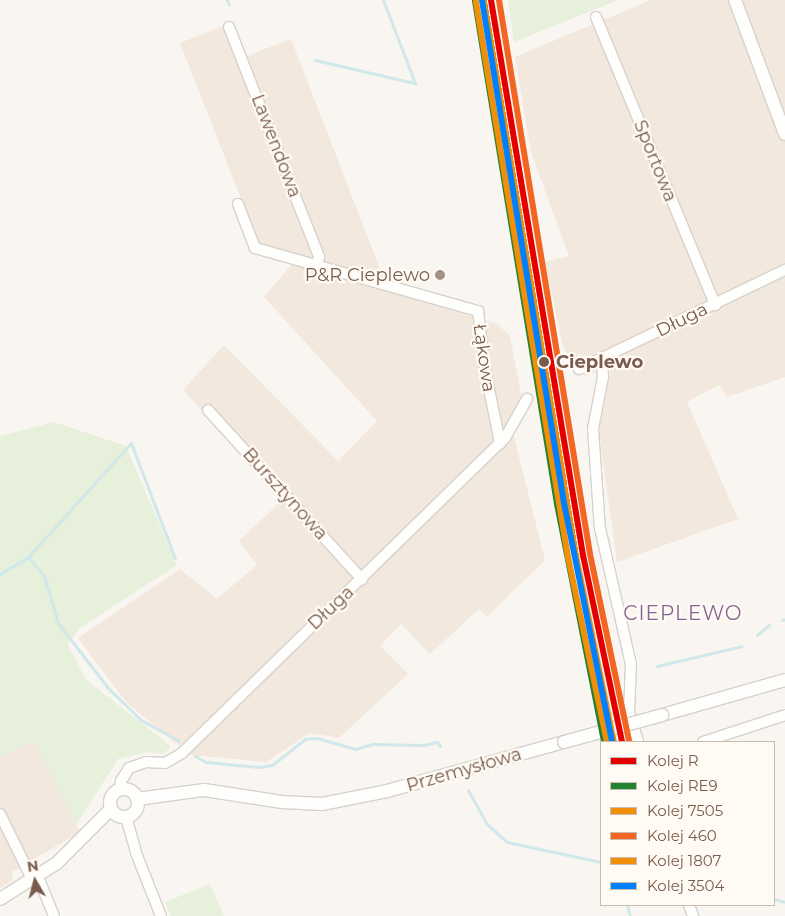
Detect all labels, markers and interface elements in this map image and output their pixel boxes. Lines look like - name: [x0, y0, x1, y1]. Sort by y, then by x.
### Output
- street label: Lawendowa: [246, 91, 306, 201]
- street label: Sportowa: [629, 117, 681, 205]
- place label: P&R Cieplewo: [305, 264, 430, 286]
- marker: P&R Cieplewo: [434, 269, 446, 281]
- street label: Długa: [653, 298, 711, 342]
- street label: Łąkowa: [469, 322, 499, 394]
- place label: Cieplewo: [556, 351, 643, 373]
- marker: Cieplewo: [536, 354, 552, 370]
- street label: Bursztynowa: [238, 443, 332, 545]
- street label: Długa: [304, 581, 358, 635]
- district label: CIEPLEWO: [622, 601, 744, 625]
- legend: [600, 741, 775, 906]
- street label: Przemysłowa: [404, 743, 524, 797]
- text: Kolej R: [647, 751, 699, 770]
- text: Kolej RE9: [647, 776, 718, 795]
- text: Kolej 7505: [647, 801, 723, 820]
- text: Kolej 460: [647, 826, 717, 845]
- text: Kolej 1807: [647, 851, 721, 870]
- north arrow: [10, 856, 60, 906]
- text: N: [26, 856, 40, 876]
- text: Kolej 3504: [647, 876, 724, 895]

